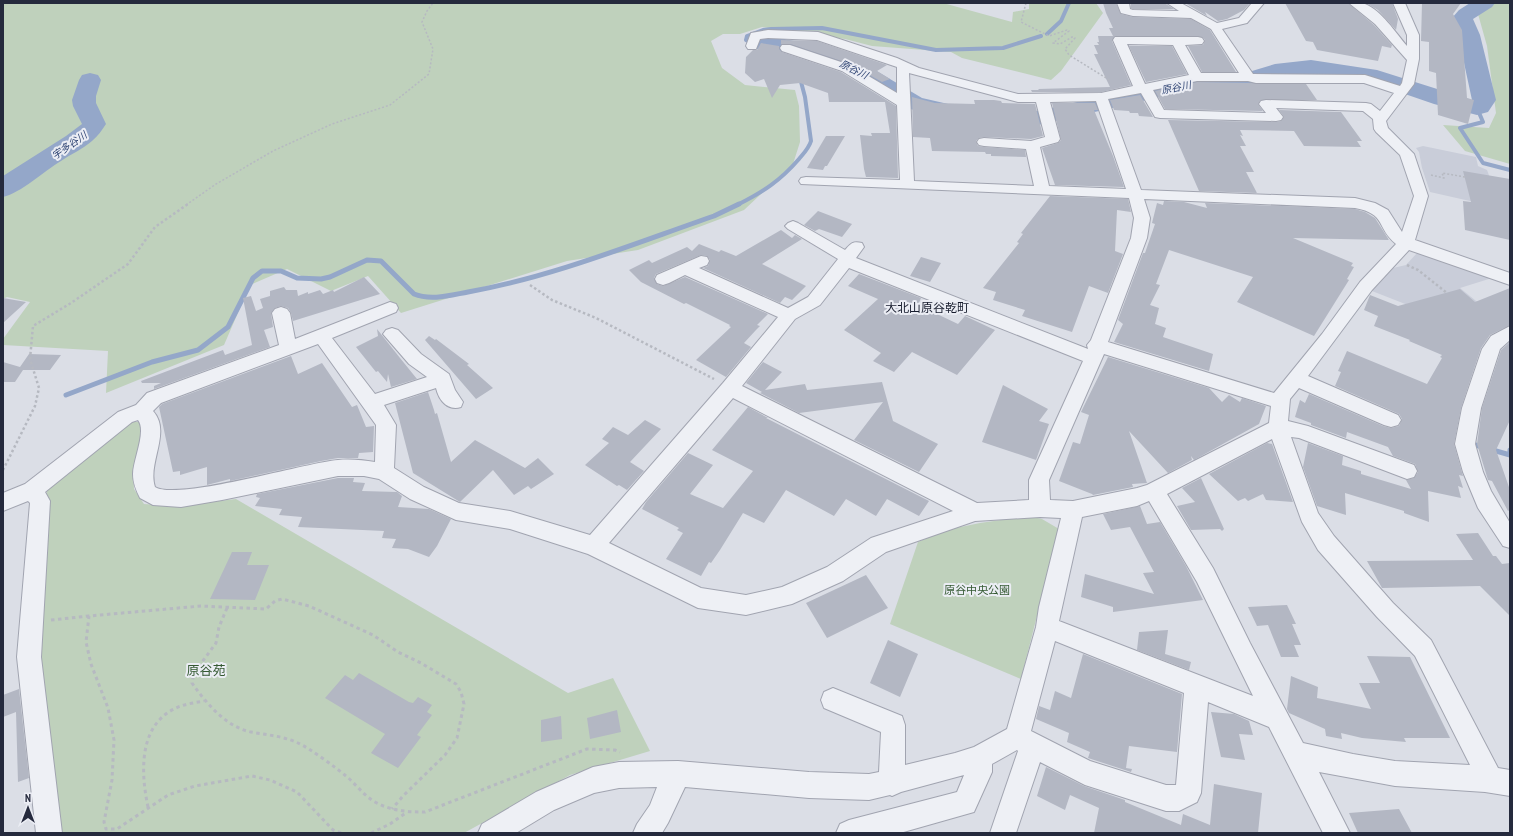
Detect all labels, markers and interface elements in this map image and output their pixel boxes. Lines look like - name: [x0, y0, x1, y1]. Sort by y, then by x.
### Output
- water label: 原谷川: [837, 57, 871, 82]
- water label: 原谷川: [1160, 78, 1193, 97]
- water label: 宇多谷川: [49, 128, 90, 162]
- district label: 大北山原谷乾町: [885, 300, 969, 315]
- park label: 原谷中央公園: [944, 583, 1010, 597]
- park label: 原谷苑: [186, 662, 226, 679]
- north arrow: [8, 788, 48, 828]
- text: N: [25, 791, 31, 805]

